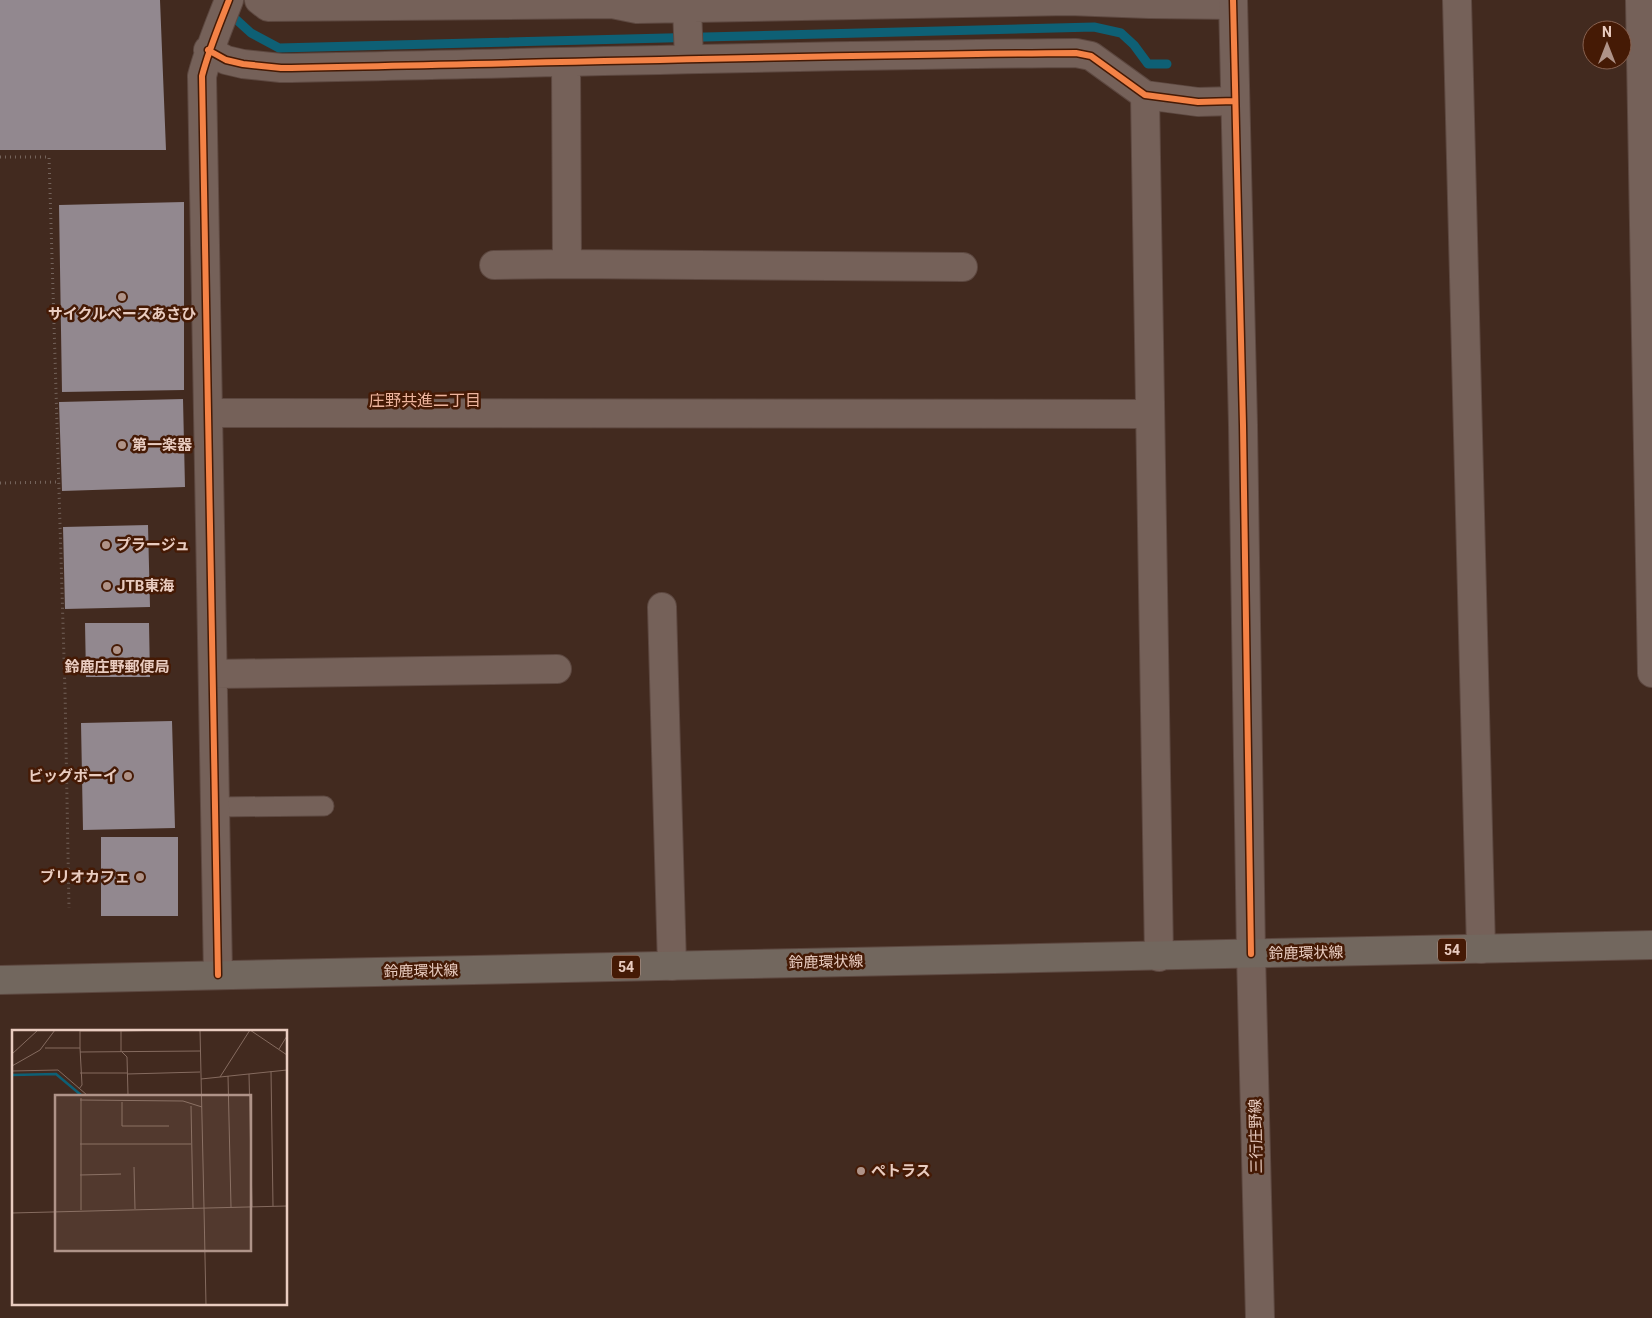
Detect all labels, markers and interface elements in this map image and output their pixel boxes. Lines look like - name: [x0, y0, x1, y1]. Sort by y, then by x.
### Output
- north arrow: [1582, 20, 1632, 70]
- text: N: [1602, 24, 1612, 40]
- marker: サイクルベースあさひ: [116, 291, 128, 303]
- place label: サイクルベースあさひ: [48, 305, 196, 323]
- district label: 庄野共進二丁目: [369, 391, 481, 410]
- place label: 第一楽器: [132, 436, 193, 454]
- marker: 第一楽器: [116, 439, 128, 451]
- place label: プラージュ: [116, 536, 190, 554]
- marker: プラージュ: [100, 539, 112, 551]
- place label: JTB東海: [117, 577, 174, 595]
- marker: JTB東海: [101, 580, 113, 592]
- marker: 鈴鹿庄野郵便局: [111, 644, 123, 656]
- place label: 鈴鹿庄野郵便局: [64, 658, 170, 676]
- place label: ビッグボーイ: [28, 767, 118, 785]
- marker: ビッグボーイ: [122, 770, 134, 782]
- place label: ブリオカフェ: [40, 868, 130, 886]
- marker: ブリオカフェ: [134, 871, 146, 883]
- road number: 54: [1438, 938, 1466, 962]
- street label: 鈴鹿環状線: [1268, 943, 1344, 963]
- street label: 鈴鹿環状線: [788, 952, 864, 972]
- road number: 54: [612, 956, 640, 979]
- street label: 鈴鹿環状線: [383, 961, 459, 981]
- inset map: [12, 1030, 288, 1306]
- street label: 三行庄野線: [1246, 1098, 1266, 1174]
- place label: ぺトラス: [871, 1162, 931, 1180]
- marker: ぺトラス: [855, 1165, 867, 1177]

